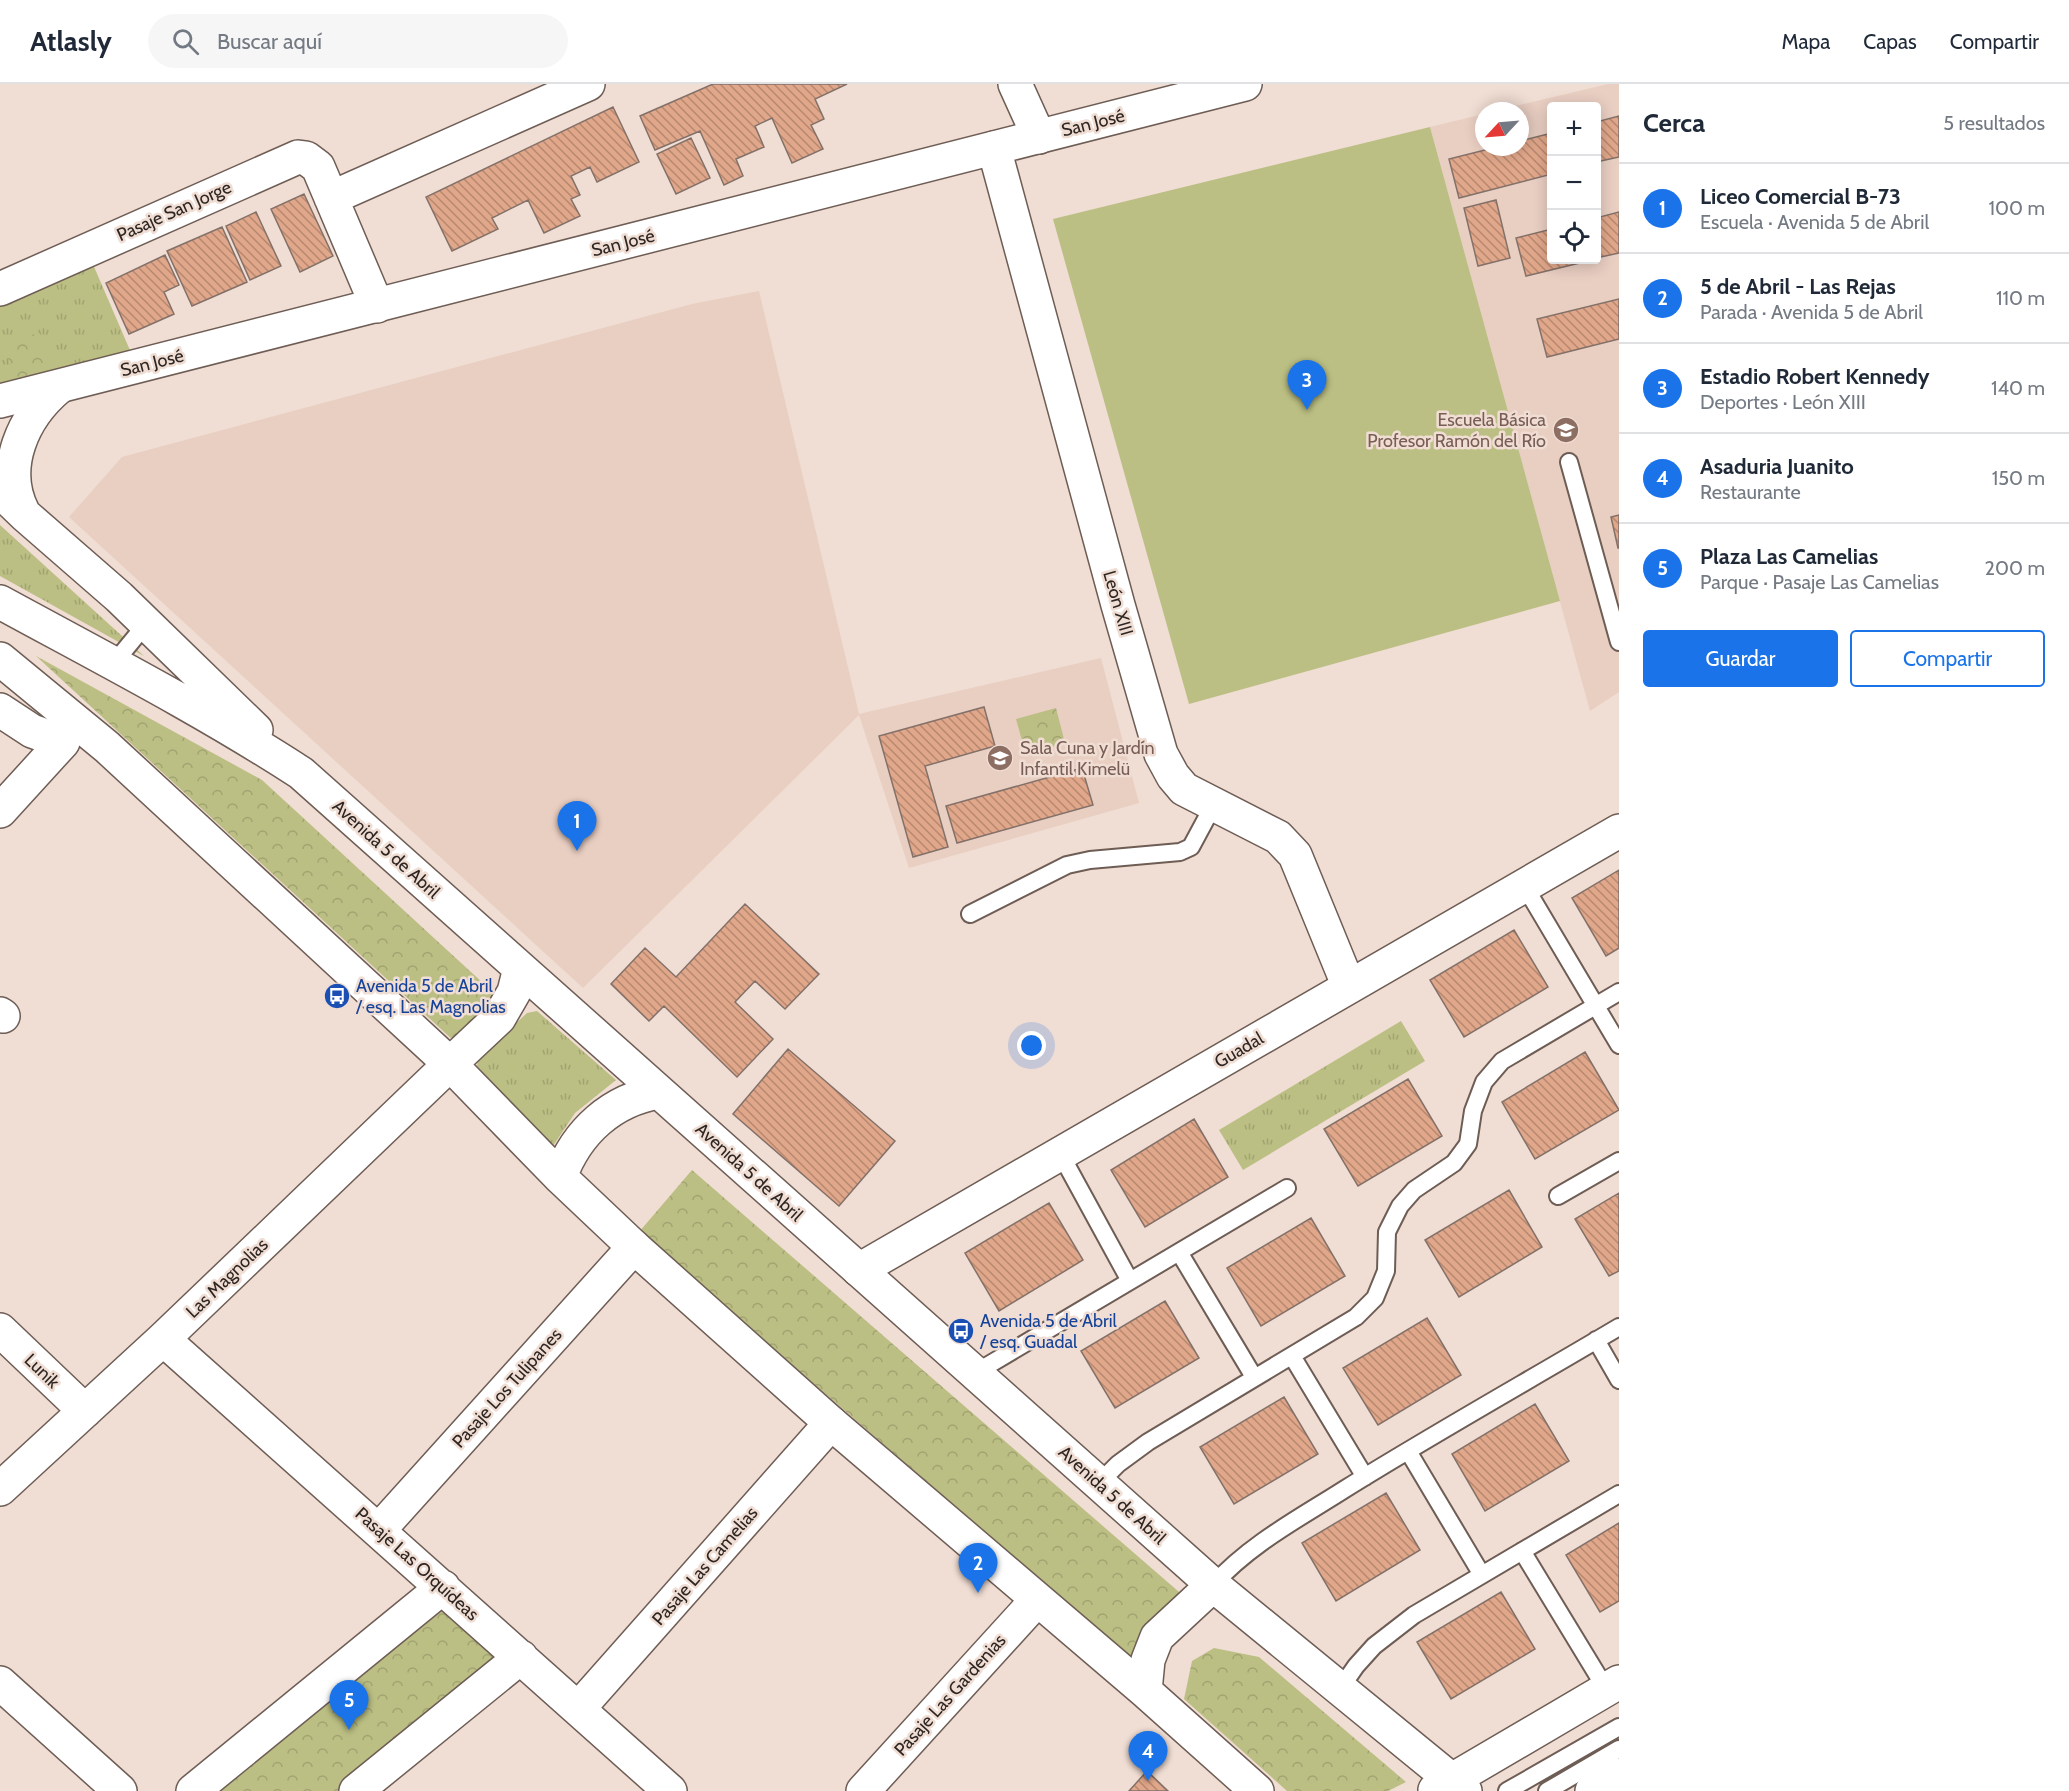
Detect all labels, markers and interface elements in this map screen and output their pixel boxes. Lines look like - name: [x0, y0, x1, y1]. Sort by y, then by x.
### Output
- search box: [148, 14, 568, 68]
- text: Atlasly: [30, 24, 112, 58]
- icon: search: [169, 25, 202, 58]
- text: Buscar aquí: [217, 28, 322, 55]
- text: Mapa: [1782, 29, 1830, 54]
- text: Capas: [1863, 29, 1917, 54]
- text: Compartir: [1950, 29, 2039, 54]
- north arrow: [1475, 102, 1529, 156]
- map controls: [1547, 102, 1601, 264]
- button: +: [1547, 102, 1601, 156]
- street label: San José: [1059, 105, 1127, 141]
- text: Cerca: [1643, 107, 1705, 139]
- text: 5 resultados: [1943, 111, 2045, 135]
- button: −: [1547, 156, 1601, 210]
- street label: Pasaje San Jorge: [113, 176, 235, 246]
- text: Liceo Comercial B-73: [1700, 183, 1901, 210]
- text: 1: [1659, 196, 1666, 220]
- text: 100 m: [1989, 196, 2045, 220]
- button: locate: [1547, 210, 1601, 264]
- text: Escuela · Avenida 5 de Abril: [1700, 210, 1929, 234]
- street label: San José: [589, 225, 657, 261]
- text: 5 de Abril - Las Rejas: [1700, 273, 1896, 300]
- text: 2: [1657, 286, 1668, 310]
- text: 110 m: [1996, 286, 2045, 310]
- text: Parada · Avenida 5 de Abril: [1700, 300, 1923, 324]
- street label: San José: [118, 345, 186, 381]
- pin: 3: [1288, 360, 1326, 410]
- text: Estadio Robert Kennedy: [1700, 363, 1930, 390]
- text: 3: [1657, 376, 1668, 400]
- text: 140 m: [1991, 376, 2045, 400]
- text: Deportes · León XIII: [1700, 390, 1866, 414]
- place label: Escuela Básica Profesor Ramón del Río: [1367, 409, 1546, 452]
- school or university icon: Escuela Básica Profesor Ramón del Río: [1551, 415, 1581, 445]
- text: Asaduria Juanito: [1700, 453, 1854, 480]
- text: 4: [1656, 466, 1669, 490]
- text: 150 m: [1992, 466, 2045, 490]
- text: Restaurante: [1700, 480, 1801, 504]
- text: Plaza Las Camelias: [1700, 543, 1878, 570]
- text: 5: [1657, 556, 1668, 580]
- text: 200 m: [1985, 556, 2045, 580]
- street label: León XIII: [1098, 568, 1138, 638]
- text: Parque · Pasaje Las Camelias: [1700, 570, 1939, 594]
- button: Guardar: [1643, 630, 1838, 687]
- button: Compartir: [1850, 630, 2045, 687]
- place label: Sala Cuna y Jardín Infantil Kimelü: [1020, 737, 1155, 780]
- school or university icon: Sala Cuna y Jardín Infantil Kimelü: [985, 743, 1015, 773]
- street label: Avenida 5 de Abril: [328, 795, 445, 903]
- pin: 1: [558, 802, 596, 851]
- place label: Avenida 5 de Abril / esq. Las Magnolias: [355, 975, 506, 1018]
- bus stop icon: Avenida 5 de Abril / esq. Las Magnolias: [322, 981, 352, 1011]
- street label: Guadal: [1211, 1027, 1268, 1073]
- your location: [1017, 1031, 1046, 1060]
- street label: Avenida 5 de Abril: [691, 1118, 808, 1226]
- street label: Las Magnolias: [181, 1233, 273, 1323]
- place label: Avenida 5 de Abril / esq. Guadal: [979, 1310, 1118, 1353]
- bus stop icon: Avenida 5 de Abril / esq. Guadal: [946, 1316, 976, 1346]
- street label: Pasaje Los Tulipanes: [448, 1324, 566, 1452]
- street label: Lunik: [20, 1349, 65, 1394]
- street label: Avenida 5 de Abril: [1054, 1441, 1171, 1549]
- street label: Pasaje Las Camelias: [648, 1502, 762, 1630]
- street label: Pasaje Las Orquídeas: [351, 1503, 483, 1625]
- pin: 2: [958, 1544, 998, 1593]
- street label: Pasaje Las Gardenias: [890, 1630, 1010, 1760]
- pin: 5: [330, 1680, 368, 1730]
- pin: 4: [1128, 1732, 1168, 1781]

